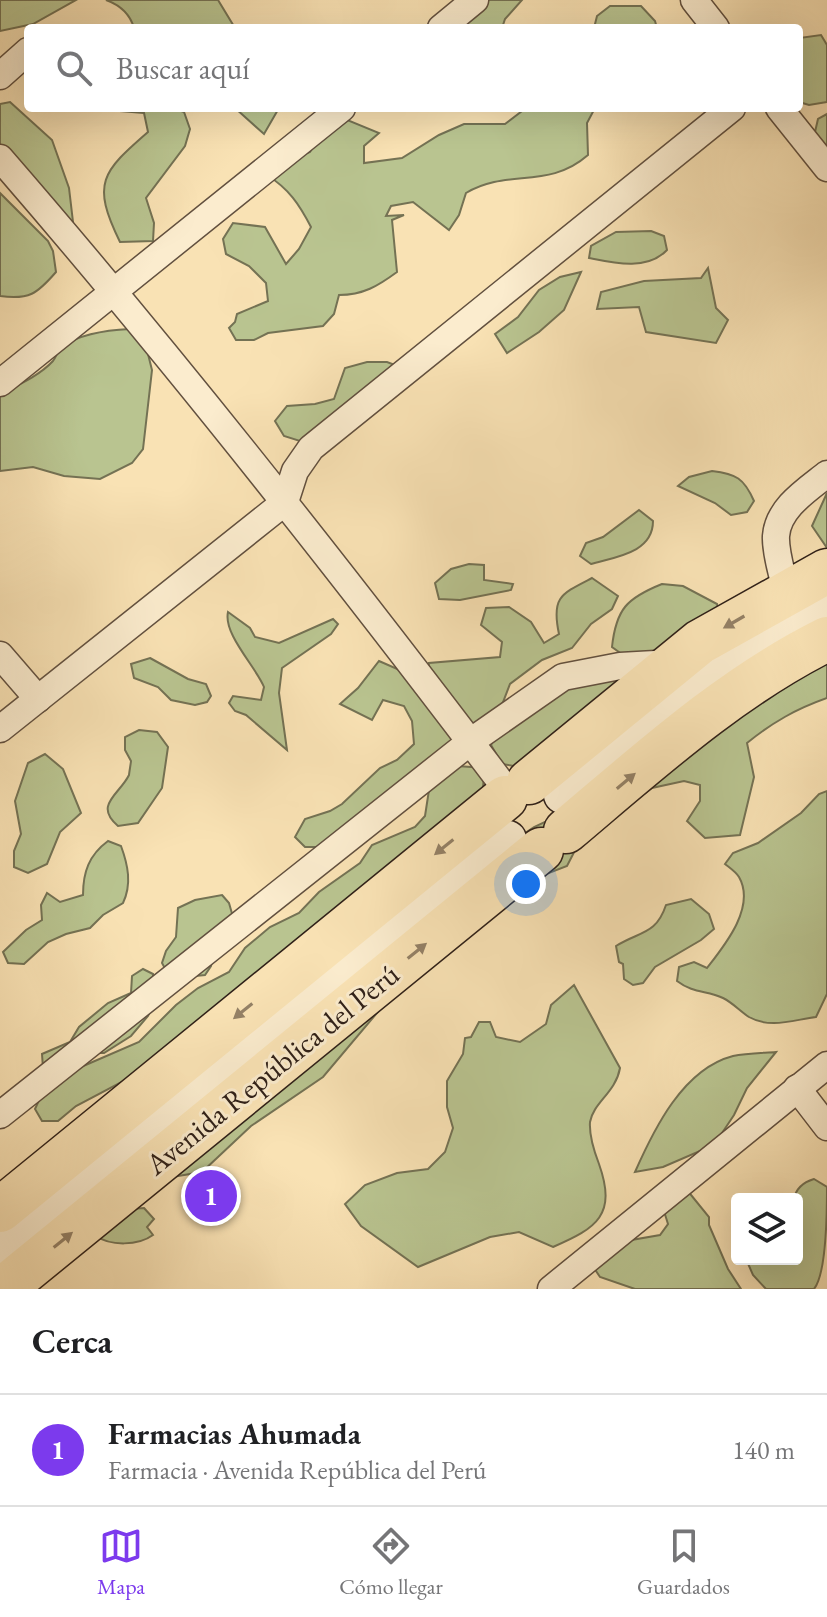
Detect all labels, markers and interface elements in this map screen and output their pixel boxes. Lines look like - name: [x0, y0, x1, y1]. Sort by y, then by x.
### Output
- search box: [24, 24, 803, 112]
- icon: search: [52, 46, 96, 90]
- text: Buscar aquí: [116, 49, 250, 88]
- one-way arrow: [723, 615, 745, 629]
- one-way arrow: [615, 773, 635, 790]
- one-way arrow: [435, 838, 455, 855]
- your location: [506, 864, 546, 904]
- one-way arrow: [407, 943, 427, 960]
- street label: Avenida República del Perú: [136, 954, 407, 1184]
- one-way arrow: [233, 1003, 253, 1019]
- pin: 1: [185, 1166, 237, 1226]
- map controls: [731, 1193, 803, 1265]
- button: layers: [731, 1193, 803, 1265]
- one-way arrow: [53, 1232, 73, 1249]
- text: Cerca: [32, 1319, 112, 1363]
- text: Farmacias Ahumada: [108, 1414, 361, 1453]
- text: 1: [51, 1433, 65, 1467]
- text: 140 m: [732, 1433, 795, 1467]
- text: Farmacia · Avenida República del Perú: [108, 1453, 487, 1487]
- tab: Mapa: [97, 1524, 145, 1601]
- tab: Cómo llegar: [339, 1524, 443, 1601]
- tab: Guardados: [637, 1524, 730, 1601]

